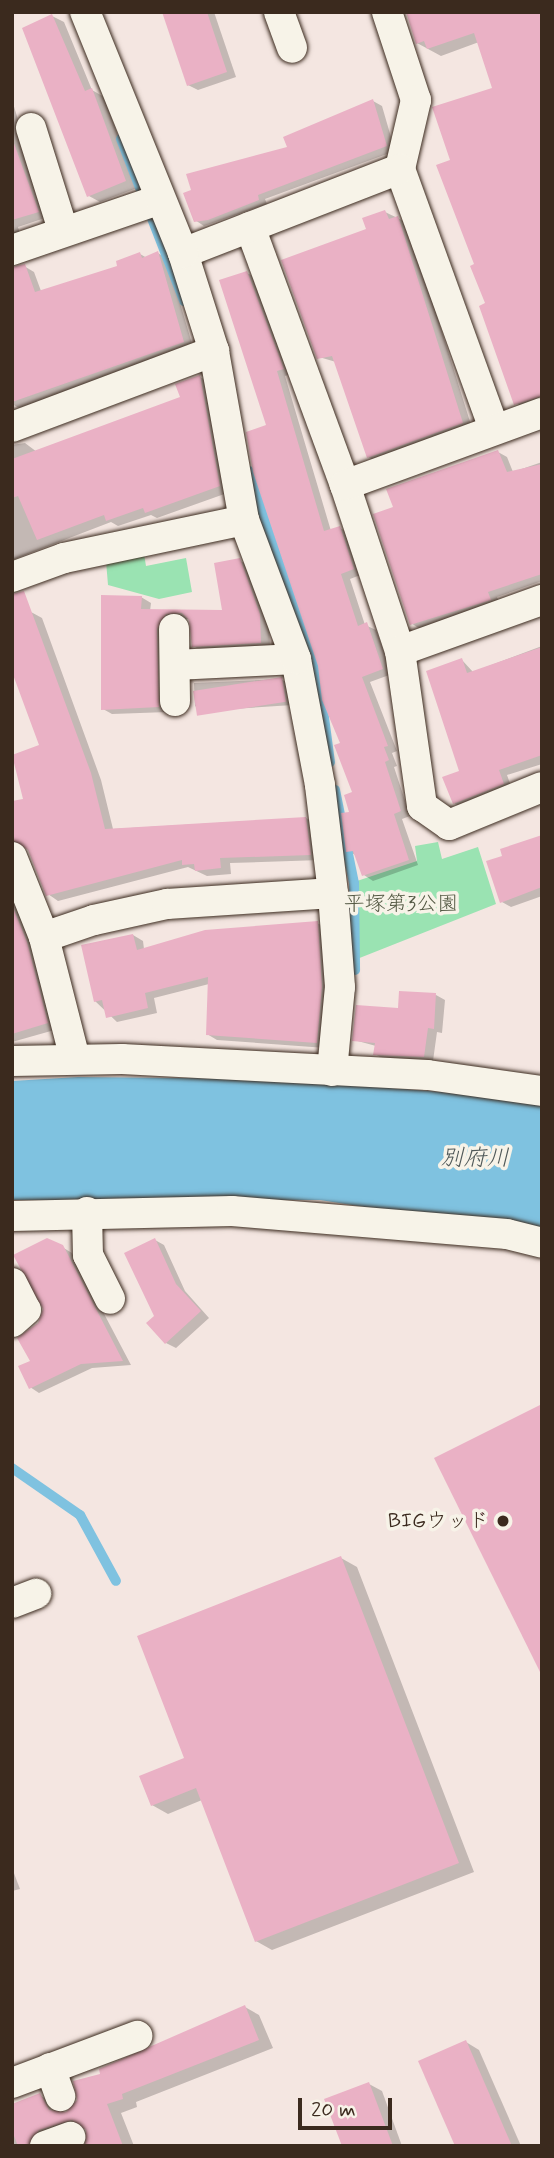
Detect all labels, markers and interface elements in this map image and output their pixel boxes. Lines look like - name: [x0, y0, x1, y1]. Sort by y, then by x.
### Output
- park label: 平塚第3公園: [344, 891, 458, 917]
- water label: 別府川: [441, 1145, 509, 1173]
- place label: BIGウッド: [388, 1508, 489, 1534]
- marker: BIGウッド: [495, 1513, 511, 1529]
- scale bar: [302, 2084, 396, 2128]
- text: 20 m: [311, 2096, 356, 2124]

